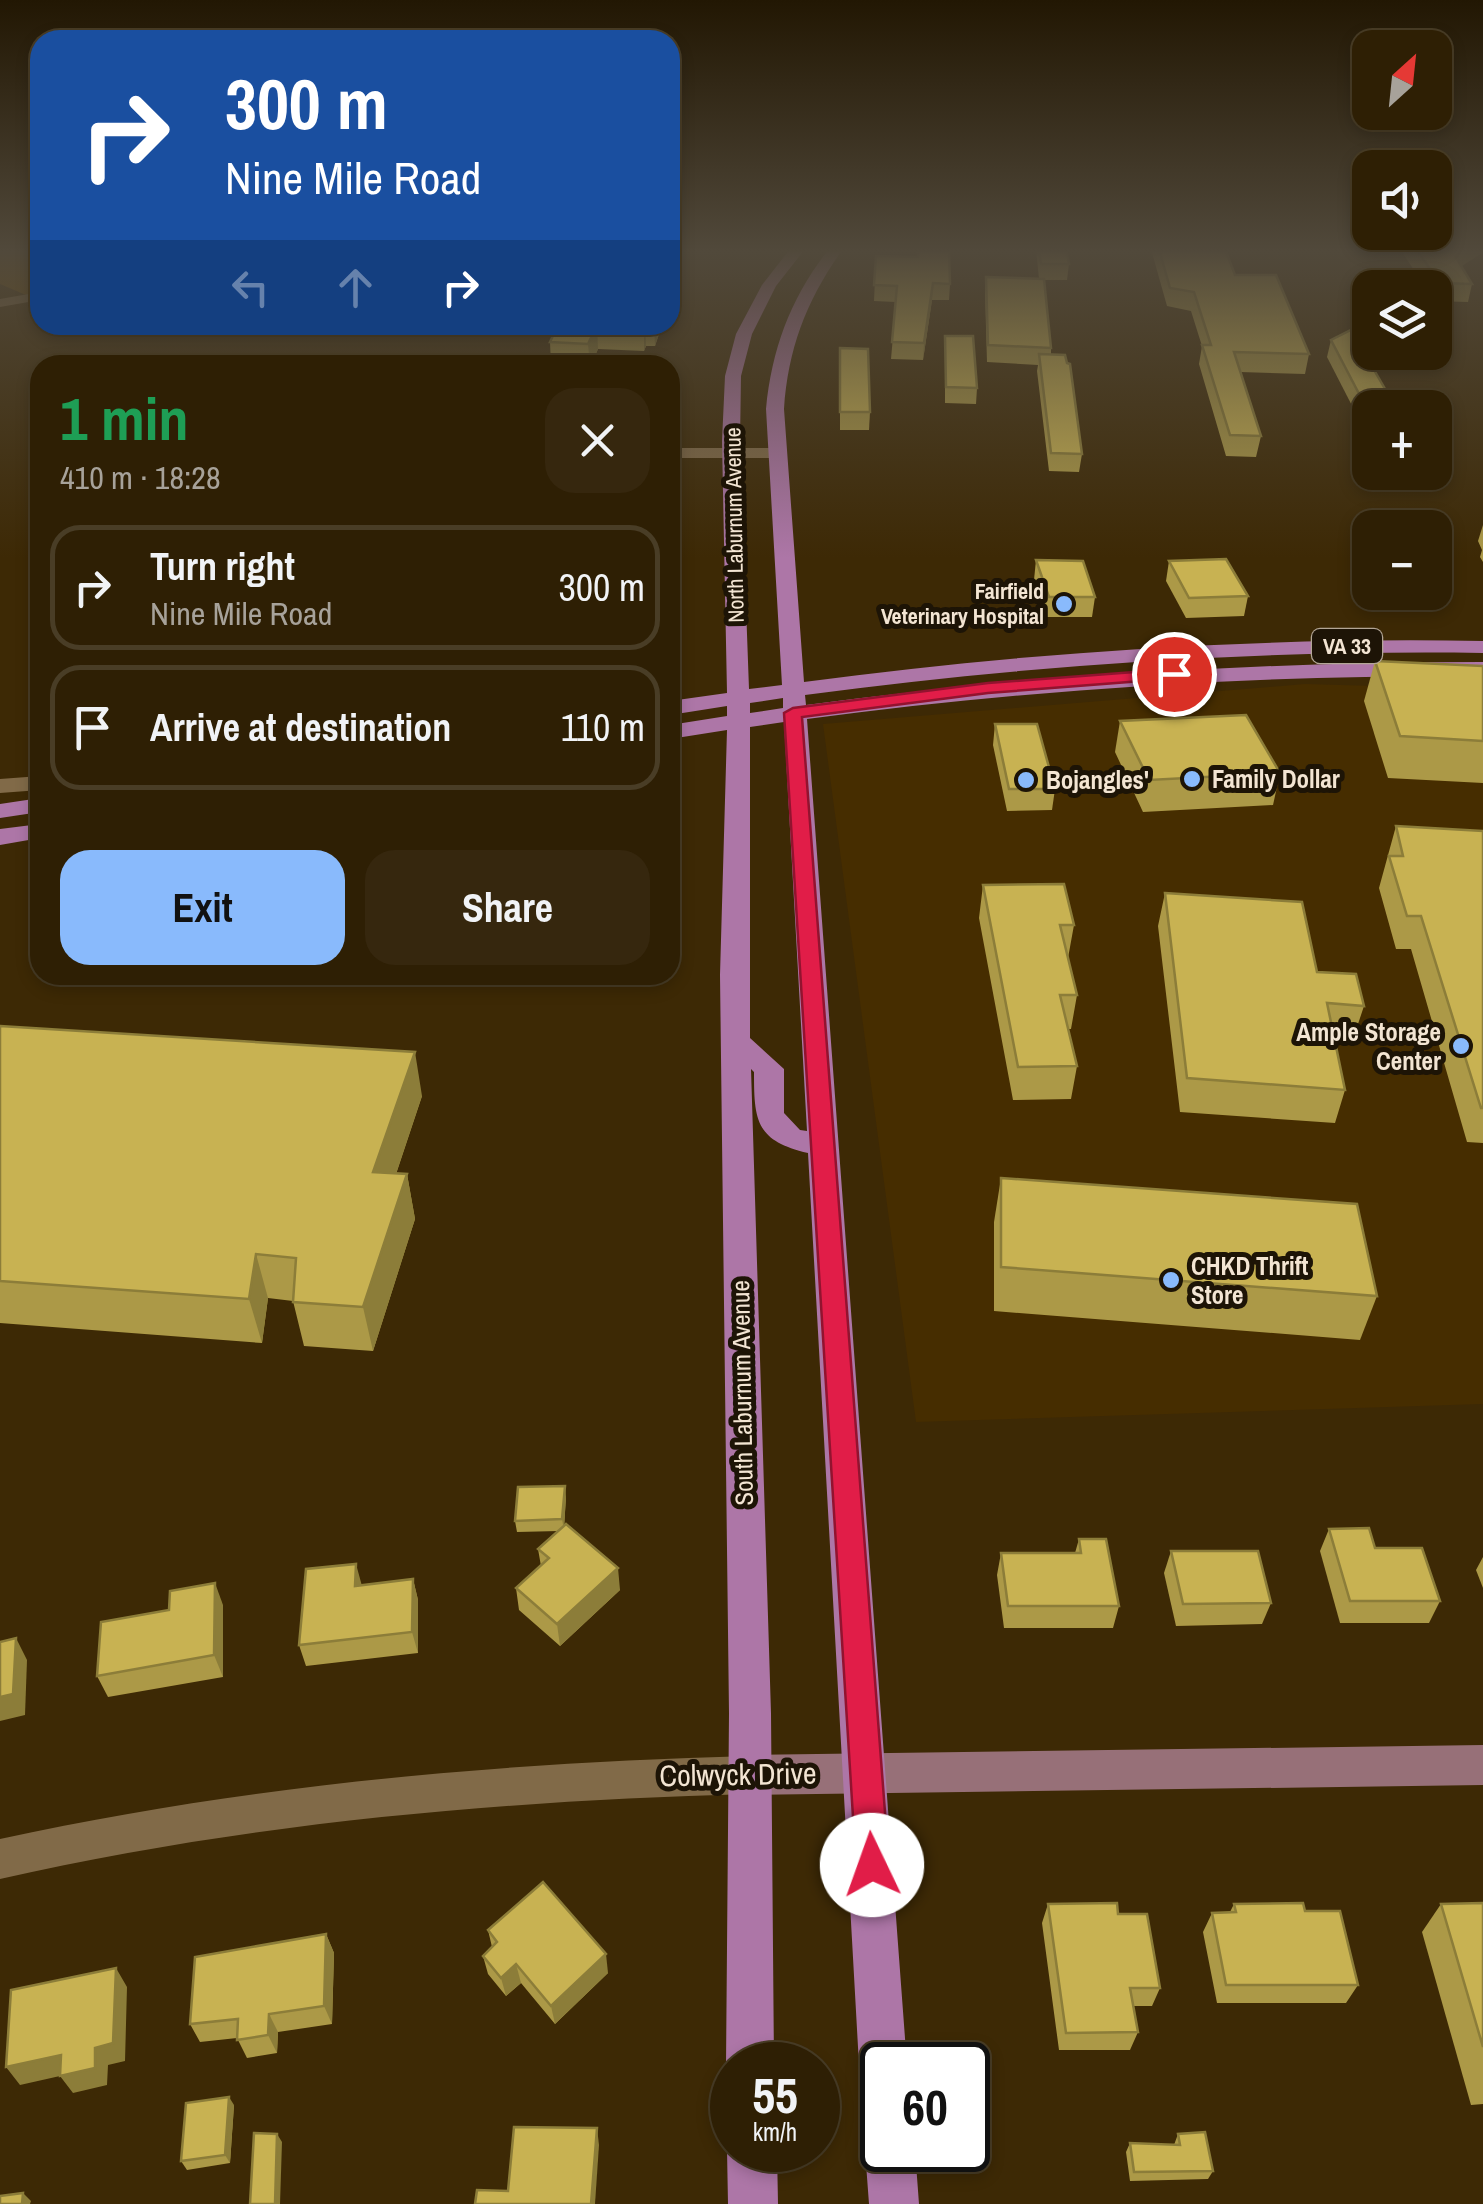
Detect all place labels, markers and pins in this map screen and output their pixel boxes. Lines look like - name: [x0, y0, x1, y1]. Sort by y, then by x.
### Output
- place label: Fairfield Veterinary Hospital: [881, 576, 1044, 631]
- marker: Fairfield Veterinary Hospital: [1053, 593, 1075, 615]
- pin: [1132, 632, 1217, 717]
- place label: Family Dollar: [1212, 762, 1340, 796]
- place label: Bojangles': [1046, 763, 1149, 797]
- marker: Family Dollar: [1181, 768, 1203, 790]
- marker: Bojangles': [1015, 769, 1037, 791]
- place label: Ample Storage Center: [1296, 1015, 1441, 1078]
- marker: Ample Storage Center: [1450, 1035, 1472, 1057]
- place label: CHKD Thrift Store: [1191, 1249, 1308, 1312]
- marker: CHKD Thrift Store: [1160, 1269, 1182, 1291]

